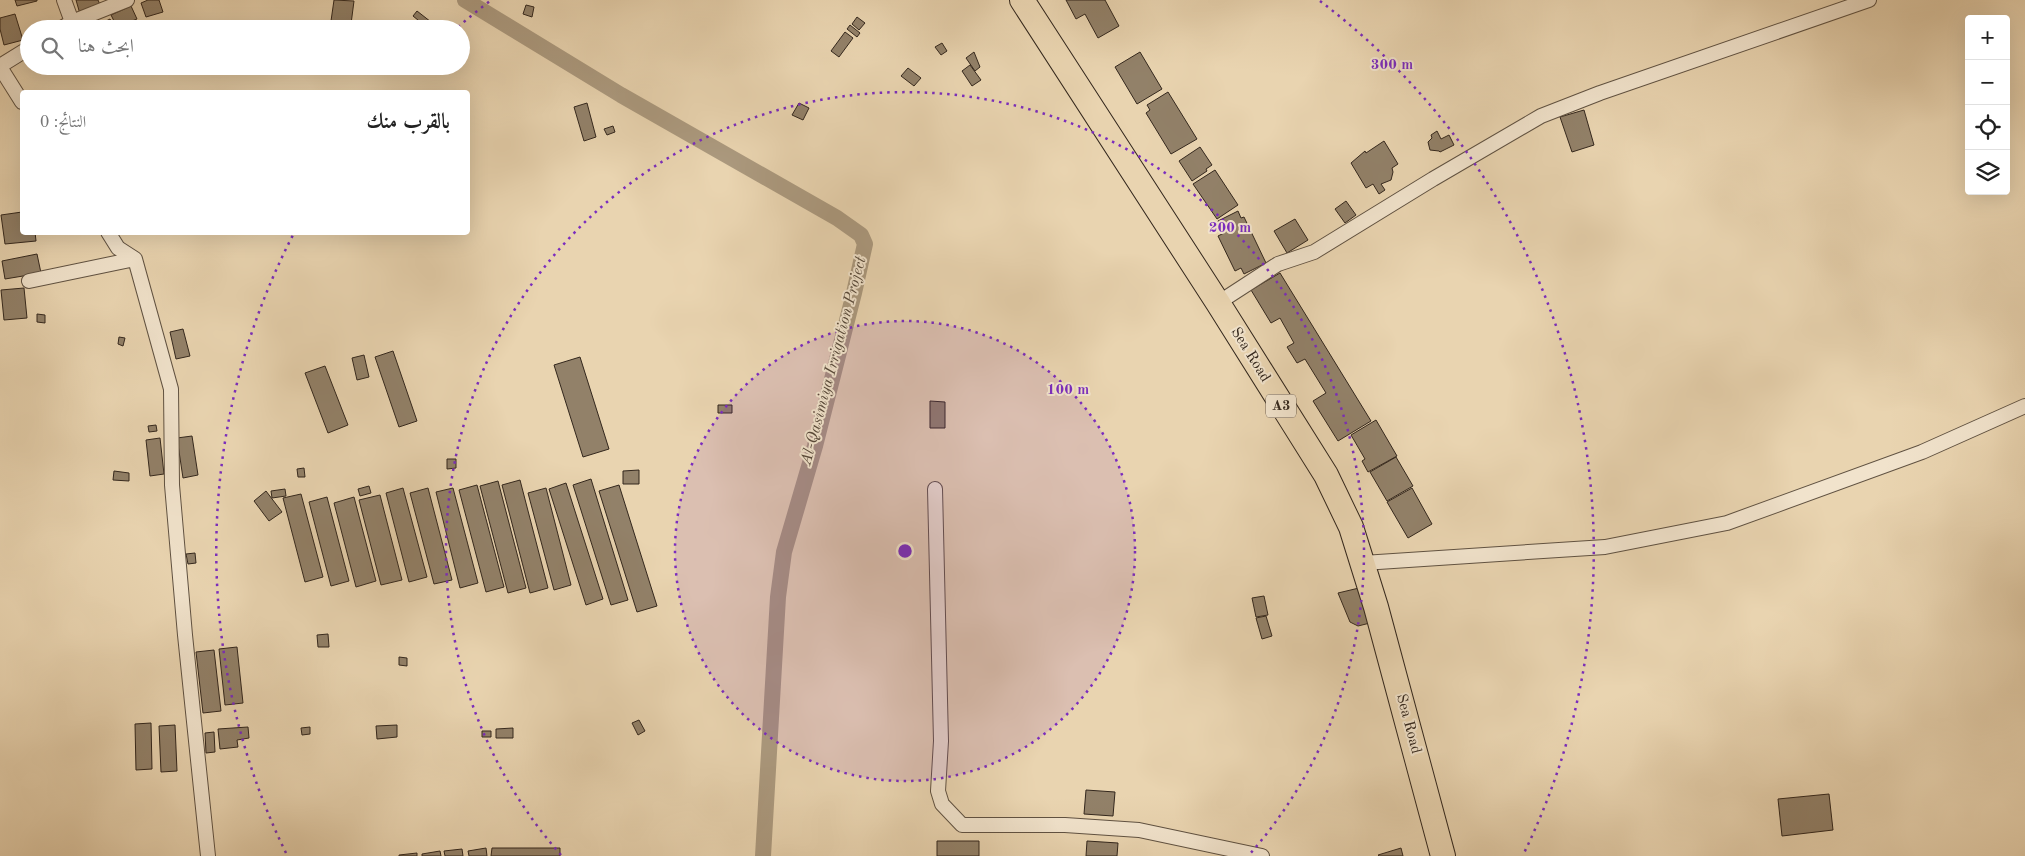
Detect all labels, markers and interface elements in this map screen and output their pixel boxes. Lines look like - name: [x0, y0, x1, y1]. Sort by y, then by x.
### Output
- map controls: [1965, 15, 2010, 195]
- button: +: [1965, 15, 2010, 60]
- search box: [20, 20, 470, 75]
- icon: search: [38, 34, 66, 62]
- text: ابحث هنا: [78, 38, 134, 57]
- text: 300 m: [1371, 58, 1413, 73]
- button: −: [1965, 60, 2010, 105]
- button: locate: [1965, 105, 2010, 150]
- text: بالقرب منك: [367, 112, 450, 133]
- text: النتائج: 0: [40, 115, 86, 131]
- button: layers: [1965, 150, 2010, 195]
- text: 200 m: [1209, 221, 1251, 236]
- water label: Al-Qasimiya Irrigation Project: [798, 254, 870, 468]
- street label: Sea Road: [1227, 325, 1273, 385]
- text: 100 m: [1047, 383, 1089, 398]
- road number: A3: [1266, 394, 1296, 418]
- centre of rings: [896, 542, 914, 560]
- street label: Sea Road: [1393, 692, 1423, 756]

